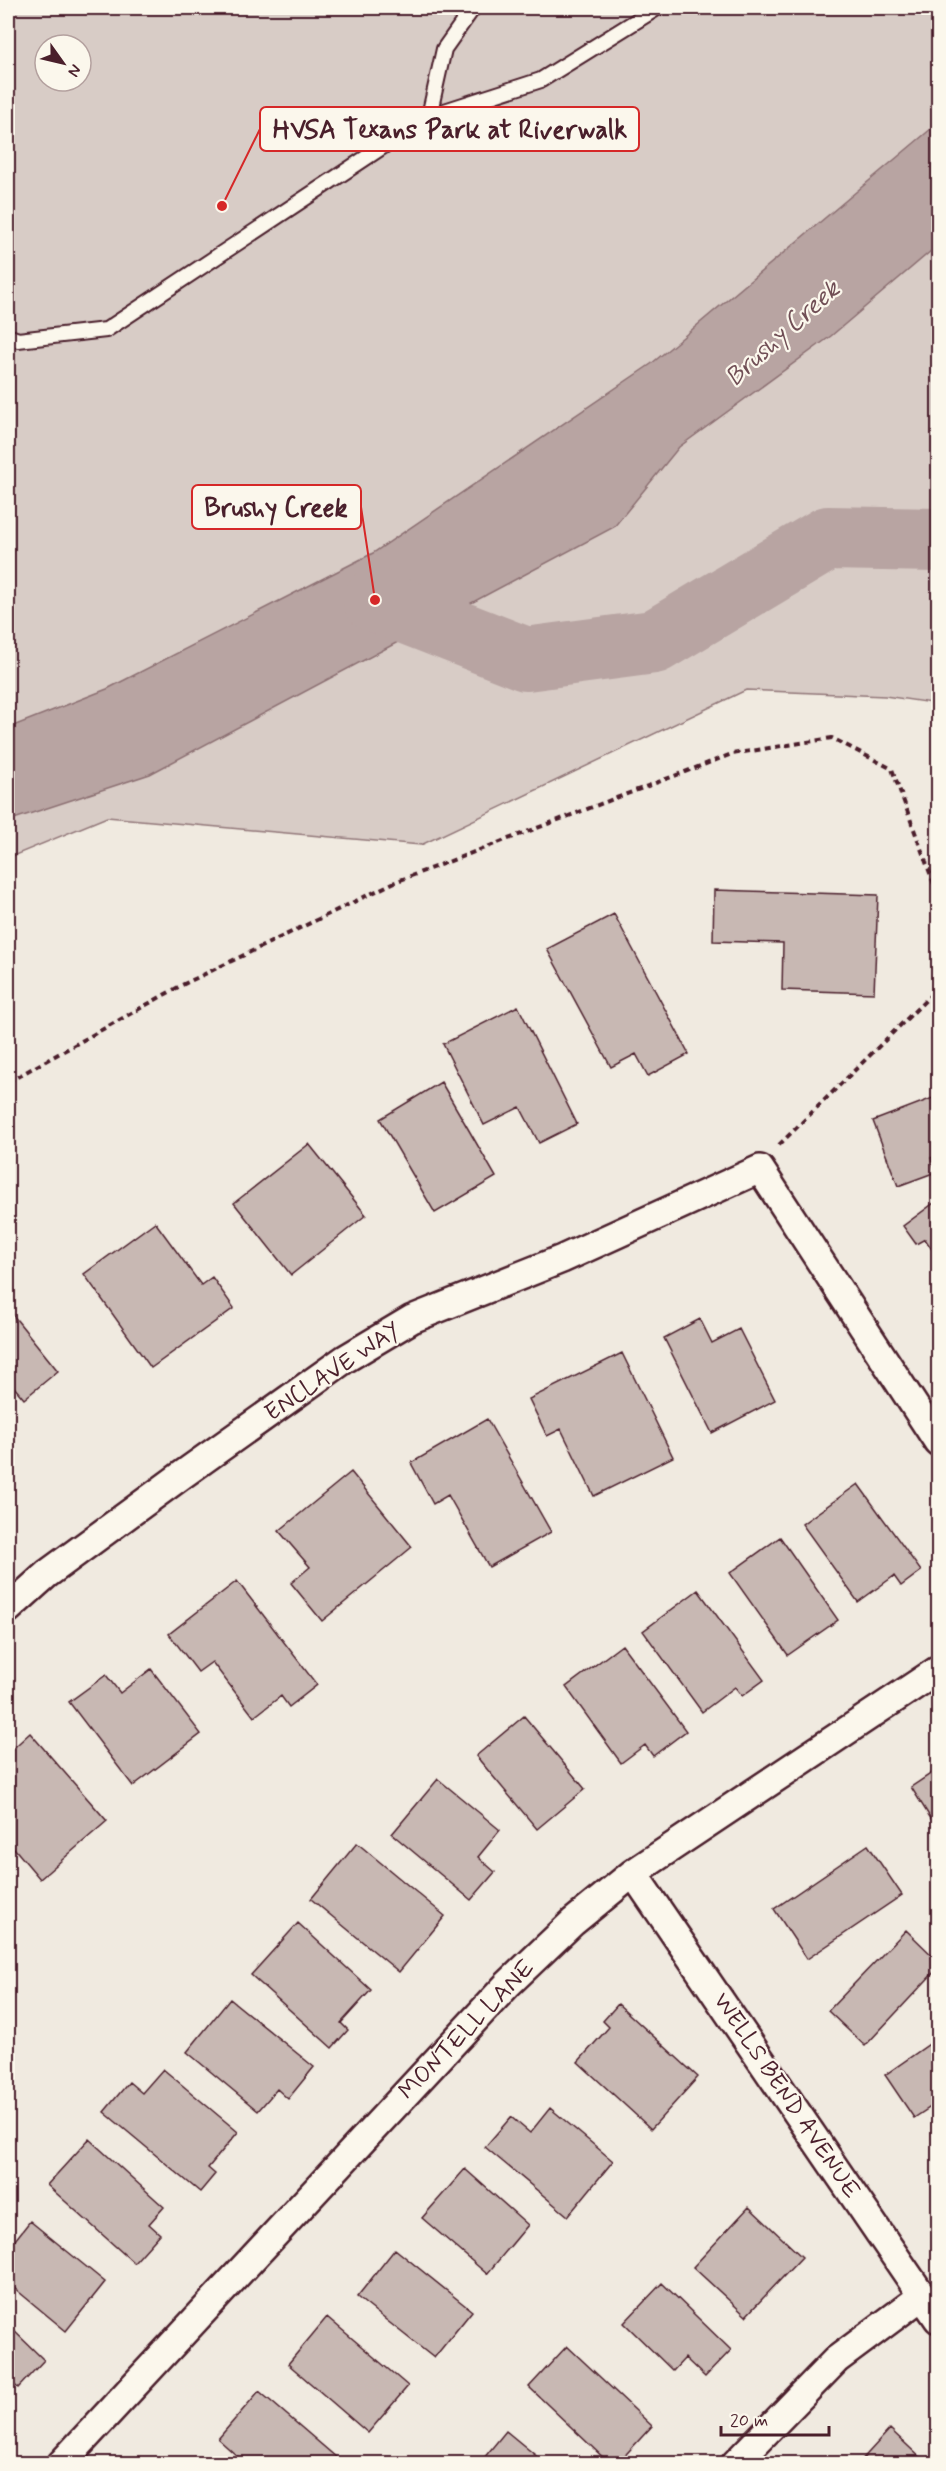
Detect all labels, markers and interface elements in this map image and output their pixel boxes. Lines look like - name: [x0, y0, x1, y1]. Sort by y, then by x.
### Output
- north arrow: [33, 33, 93, 93]
- text: N: [63, 60, 86, 81]
- callout: HVSA Texans Park at Riverwalk: [260, 107, 639, 151]
- text: HVSA Texans Park at Riverwalk: [273, 114, 627, 148]
- water label: Brushy Creek: [718, 272, 849, 395]
- callout: Brushy Creek: [192, 485, 361, 529]
- text: Brushy Creek: [204, 492, 348, 526]
- street label: ENCLAVE WAY: [259, 1315, 407, 1429]
- street label: MONTELL LANE: [392, 1953, 542, 2107]
- street label: WELLS BEND AVENUE: [705, 1987, 867, 2205]
- scale bar: [721, 2399, 829, 2437]
- text: 20 m: [730, 2409, 768, 2433]

